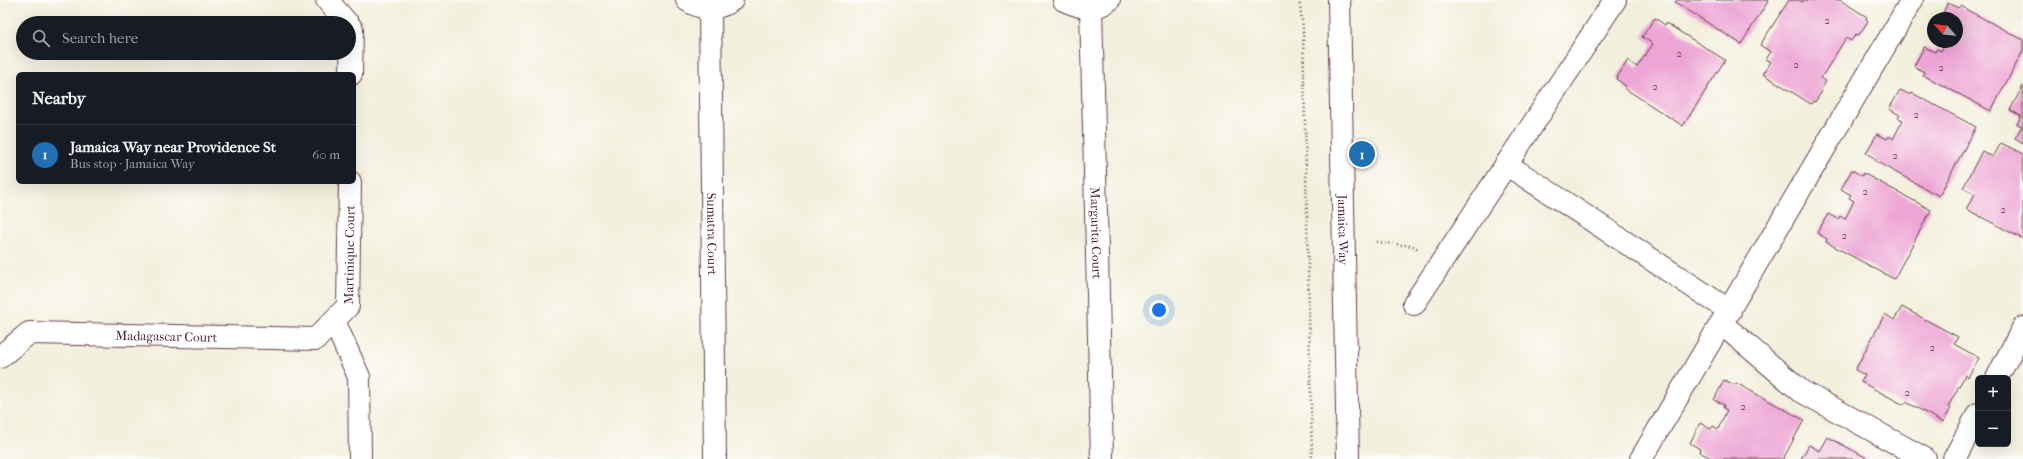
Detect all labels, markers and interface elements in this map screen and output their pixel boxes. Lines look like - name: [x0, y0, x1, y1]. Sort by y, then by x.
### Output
- north arrow: [1927, 12, 1963, 48]
- house number: 2: [1824, 14, 1830, 27]
- search box: [16, 16, 356, 60]
- icon: search: [30, 27, 52, 49]
- text: Search here: [62, 29, 138, 47]
- house number: 2: [1676, 47, 1682, 60]
- house number: 2: [1793, 58, 1799, 71]
- house number: 2: [1938, 61, 1944, 74]
- house number: 2: [1652, 80, 1658, 93]
- text: Nearby: [32, 88, 86, 108]
- house number: 2: [1913, 108, 1919, 121]
- text: Jamaica Way near Providence St: [70, 138, 276, 156]
- pin: 1: [1349, 139, 1375, 169]
- text: 1: [43, 147, 47, 162]
- text: 60 m: [312, 147, 340, 162]
- house number: 2: [1892, 149, 1898, 162]
- text: Bus stop · Jamaica Way: [70, 156, 195, 171]
- house number: 2: [1862, 185, 1868, 198]
- street label: Margarita Court: [1088, 187, 1105, 279]
- street label: Sumatra Court: [705, 193, 720, 276]
- street label: Jamaica Way: [1335, 194, 1352, 266]
- house number: 2: [2000, 203, 2006, 216]
- street label: Martinique Court: [341, 204, 357, 305]
- house number: 2: [1841, 229, 1847, 242]
- your location: [1149, 300, 1169, 320]
- street label: Madagascar Court: [115, 327, 218, 344]
- house number: 2: [1929, 341, 1935, 354]
- map controls: [1975, 375, 2011, 447]
- button: +: [1975, 375, 2011, 411]
- house number: 2: [1904, 386, 1910, 399]
- house number: 2: [1740, 400, 1746, 413]
- button: −: [1975, 411, 2011, 447]

